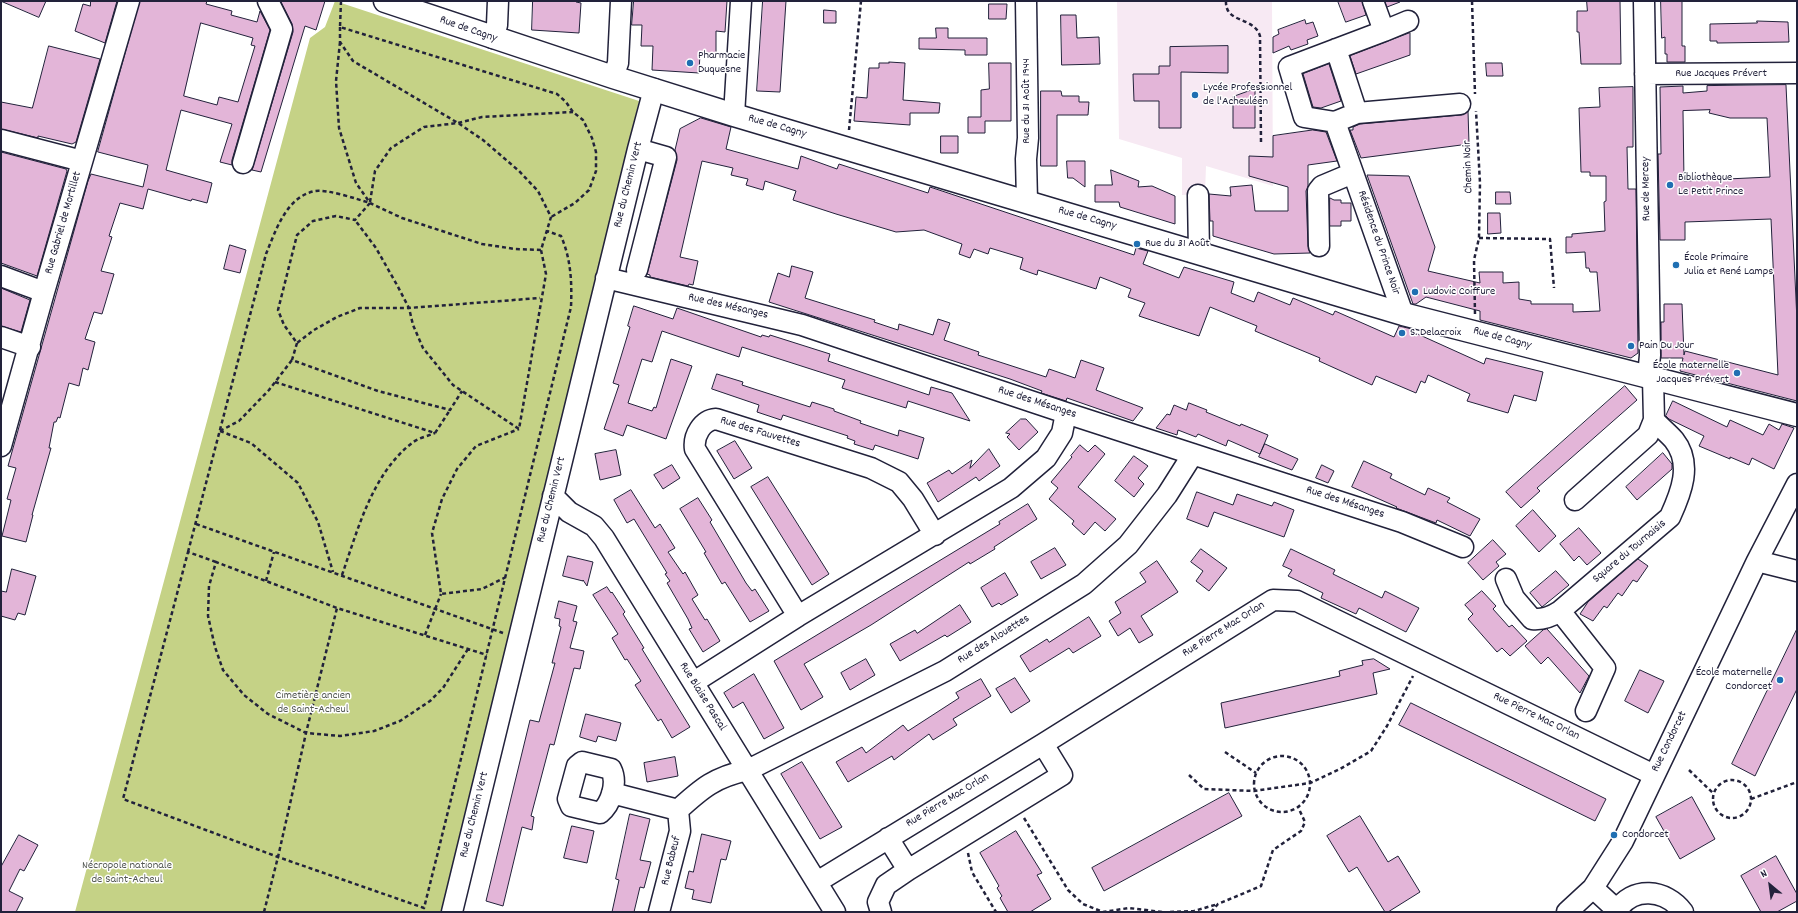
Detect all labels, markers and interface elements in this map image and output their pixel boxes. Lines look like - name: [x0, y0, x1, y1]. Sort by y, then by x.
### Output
- street label: Rue de Cagny: [437, 13, 499, 47]
- place label: Pharmacie Duquesne: [698, 49, 745, 77]
- marker: Pharmacie Duquesne: [685, 58, 695, 68]
- street label: Rue du 31 Août 1944: [1020, 58, 1034, 144]
- street label: Rue Jacques Prévert: [1675, 67, 1767, 81]
- place label: Lycée Professionnel de l'Acheuléen: [1203, 81, 1292, 109]
- marker: Lycée Professionnel de l'Acheuléen: [1190, 90, 1200, 100]
- street label: Rue de Cagny: [746, 112, 808, 142]
- street label: Chemin Noir: [1461, 140, 1477, 194]
- street label: Rue du Chemin Vert: [611, 141, 647, 229]
- street label: Rue de Mercey: [1639, 157, 1655, 221]
- street label: Rue Gabriel de Mortillet: [42, 170, 86, 276]
- place label: Bibliothèque Le Petit Prince: [1678, 171, 1743, 199]
- marker: Bibliothèque Le Petit Prince: [1665, 180, 1675, 190]
- street label: Résidence du Prince Noir: [1353, 189, 1403, 297]
- street label: Rue de Cagny: [1056, 204, 1118, 234]
- place label: Rue du 31 Août: [1145, 237, 1210, 251]
- marker: Rue du 31 Août: [1132, 239, 1142, 249]
- place label: École Primaire Julia et René Lamps: [1684, 251, 1773, 279]
- marker: École Primaire Julia et René Lamps: [1671, 260, 1681, 270]
- place label: Ludovic Coiffure: [1423, 285, 1495, 299]
- marker: Ludovic Coiffure: [1410, 287, 1420, 297]
- street label: Rue des Mésanges: [687, 291, 769, 323]
- street label: Rue de Cagny: [1471, 324, 1533, 354]
- place label: S. Delacroix: [1410, 326, 1461, 340]
- marker: S. Delacroix: [1397, 328, 1407, 338]
- place label: Pain Du Jour: [1639, 339, 1694, 353]
- marker: Pain Du Jour: [1626, 341, 1636, 351]
- place label: École maternelle Jacques Prévert: [1653, 359, 1729, 387]
- marker: École maternelle Jacques Prévert: [1732, 368, 1742, 378]
- street label: Rue des Mésanges: [996, 384, 1078, 422]
- street label: Rue des Fauvettes: [718, 414, 802, 452]
- street label: Rue du Chemin Vert: [534, 456, 570, 544]
- street label: Rue des Mésanges: [1304, 484, 1386, 522]
- street label: Square du Tournaisis: [1590, 517, 1670, 587]
- street label: Rue Pierre Mac Orlan: [1180, 599, 1268, 661]
- street label: Rue des Alouettes: [955, 612, 1033, 668]
- street label: Rue Blaise Pascal: [675, 660, 729, 734]
- place label: École maternelle Condorcet: [1696, 666, 1772, 694]
- marker: École maternelle Condorcet: [1775, 675, 1785, 685]
- park label: Cimetière ancien de Saint-Acheul: [276, 689, 350, 717]
- street label: Rue Pierre Mac Orlan: [1490, 690, 1582, 744]
- street label: Rue Condorcet: [1649, 709, 1691, 775]
- street label: Rue Pierre Mac Orlan: [904, 770, 992, 832]
- street label: Rue du Chemin Vert: [457, 771, 493, 859]
- place label: Condorcet: [1622, 828, 1669, 842]
- marker: Condorcet: [1609, 830, 1619, 840]
- street label: Rue Babeuf: [659, 835, 685, 887]
- park label: Nécropole nationale de Saint-Acheul: [82, 859, 172, 887]
- north arrow: [1750, 865, 1790, 905]
- text: N: [1758, 866, 1770, 883]

